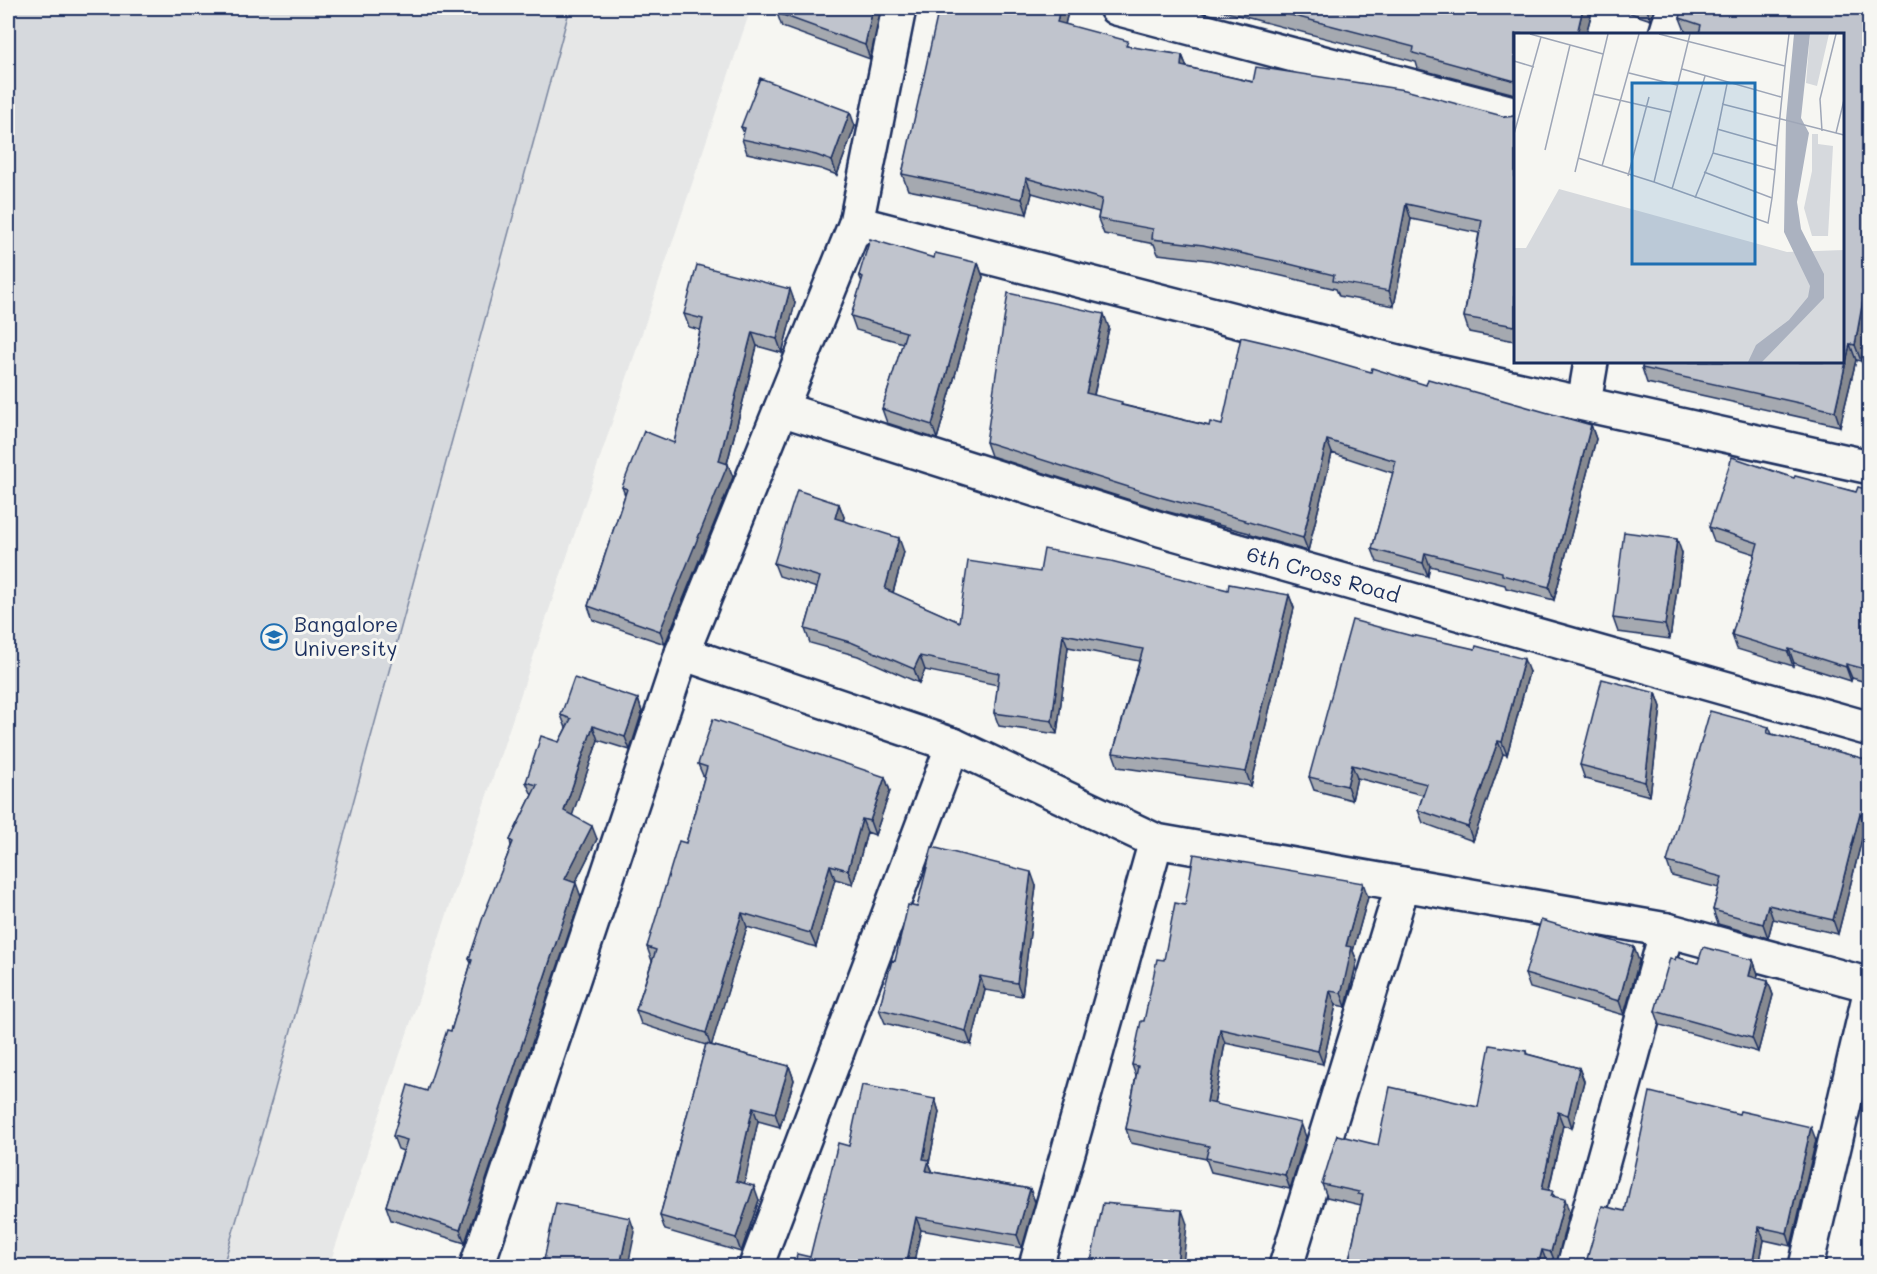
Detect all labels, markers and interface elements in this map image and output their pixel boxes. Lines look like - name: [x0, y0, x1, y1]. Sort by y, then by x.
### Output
- inset map: [1514, 33, 1844, 363]
- street label: 6th Cross Road: [1244, 539, 1403, 608]
- place label: Bangalore University: [294, 610, 398, 661]
- school or university icon: Bangalore University: [259, 622, 289, 652]

